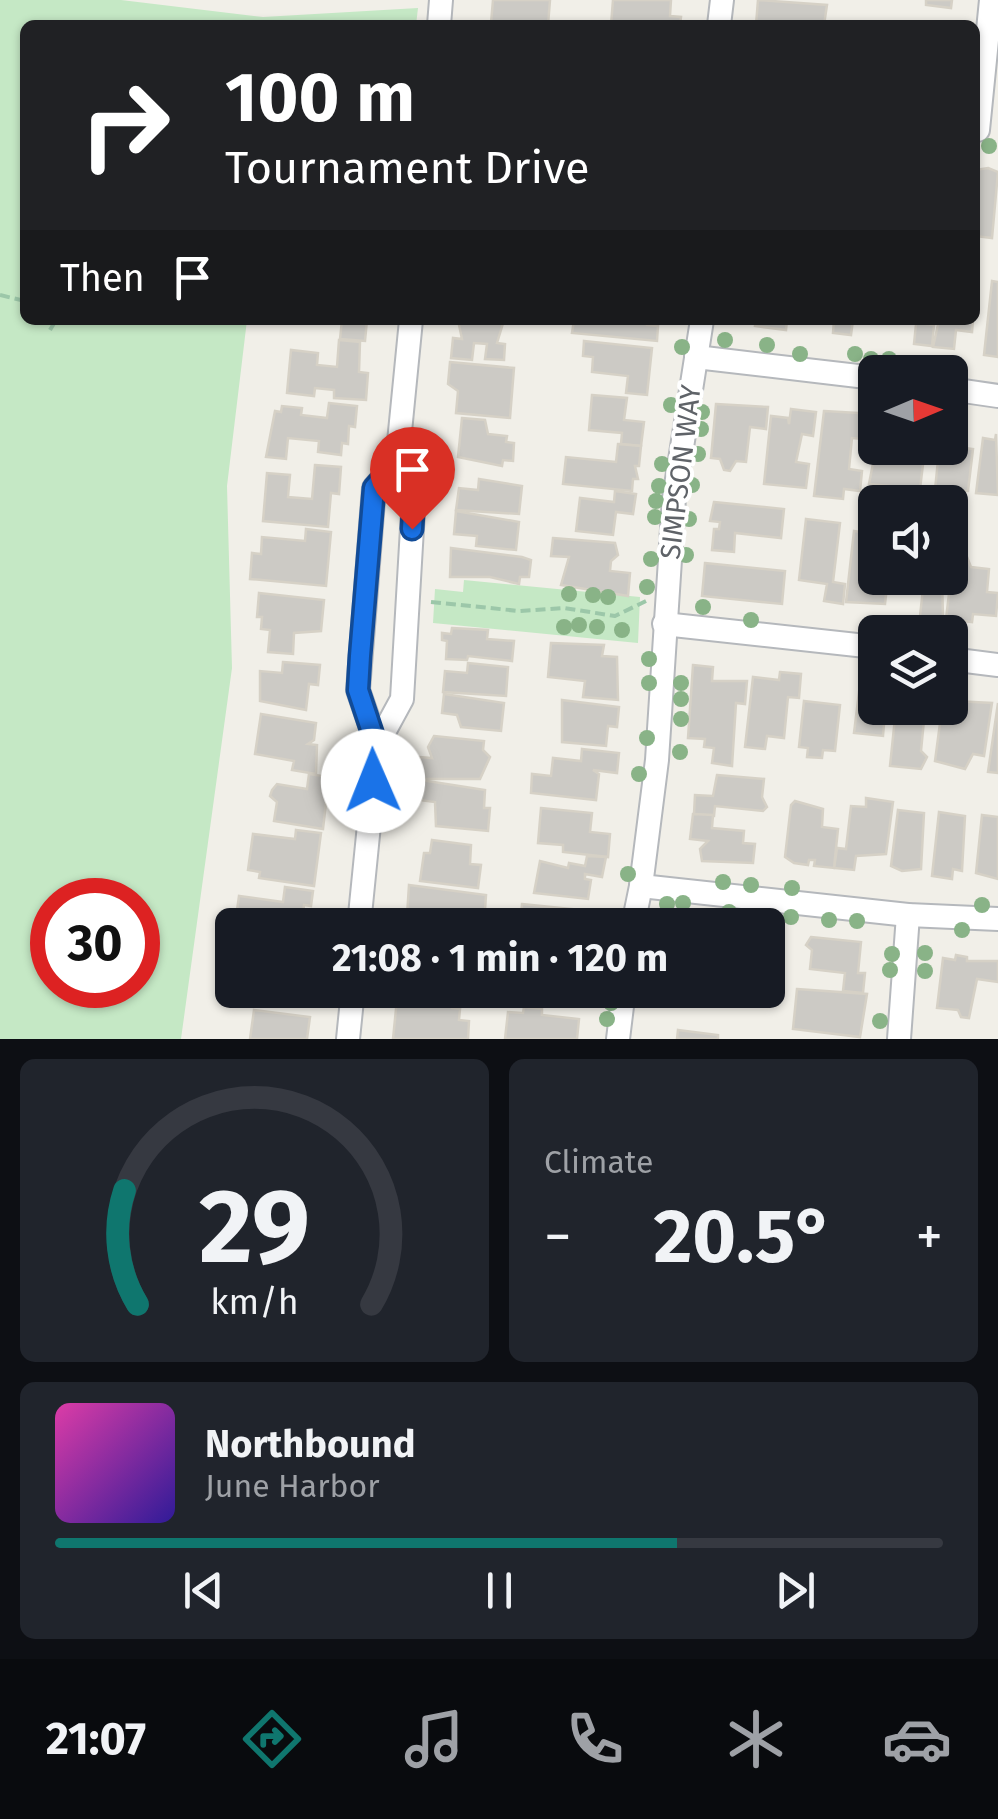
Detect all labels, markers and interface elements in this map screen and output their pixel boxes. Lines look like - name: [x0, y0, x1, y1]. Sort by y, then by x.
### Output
- text: 100 m: [225, 56, 415, 140]
- icon: right: [60, 60, 190, 190]
- text: Tournament Drive: [225, 141, 590, 195]
- icon: arrive: [165, 250, 220, 305]
- text: Then: [60, 255, 145, 301]
- north arrow: [858, 355, 968, 465]
- map controls: [858, 355, 968, 725]
- street label: SIMPSON WAY: [653, 382, 708, 561]
- pin: [370, 427, 455, 530]
- icon: arrive: [385, 442, 440, 497]
- button: sound: [858, 485, 968, 595]
- button: layers: [858, 615, 968, 725]
- position arrow: [321, 729, 425, 833]
- speed limit sign: 30: [30, 878, 160, 1008]
- text: 21:08 · 1 min · 120 m: [332, 935, 668, 981]
- text: Climate: [544, 1143, 653, 1181]
- text: 29: [199, 1165, 310, 1290]
- text: 20.5°: [654, 1192, 834, 1282]
- text: −: [544, 1204, 572, 1270]
- text: +: [916, 1204, 943, 1270]
- text: km/h: [210, 1281, 299, 1323]
- text: Northbound: [205, 1421, 416, 1467]
- text: June Harbor: [205, 1467, 380, 1505]
- icon: previous: [176, 1563, 231, 1618]
- icon: pause: [472, 1563, 527, 1618]
- icon: next: [768, 1563, 823, 1618]
- icon: directions: [237, 1704, 307, 1774]
- icon: music: [399, 1704, 469, 1774]
- icon: phone: [560, 1704, 630, 1774]
- icon: climate: [721, 1704, 791, 1774]
- icon: car: [882, 1704, 952, 1774]
- text: 21:07: [46, 1712, 146, 1766]

